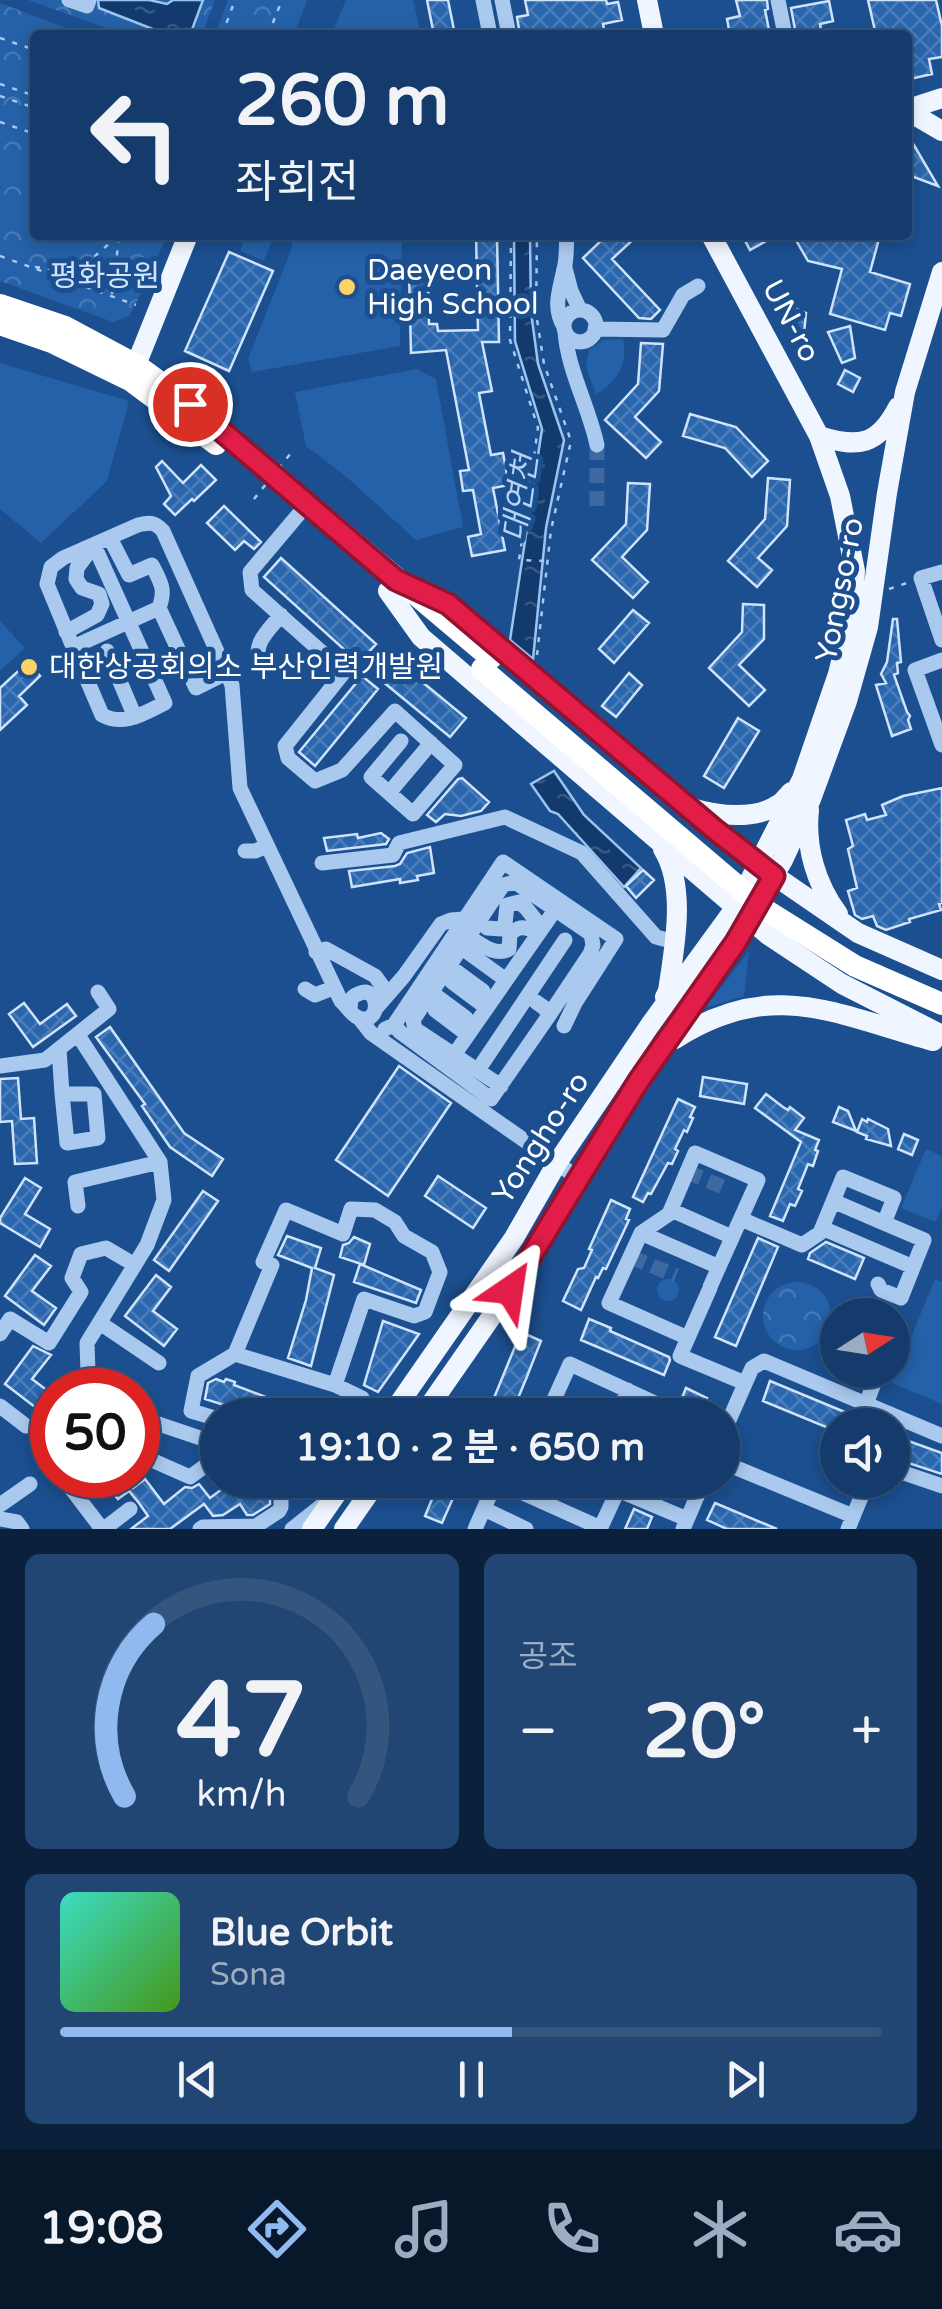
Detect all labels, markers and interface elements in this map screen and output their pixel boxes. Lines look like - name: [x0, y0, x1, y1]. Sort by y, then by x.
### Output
- text: 260 m: [235, 60, 449, 144]
- icon: left: [70, 70, 200, 200]
- text: 좌회전: [235, 156, 359, 210]
- place label: Daeyeon High School: [367, 252, 539, 323]
- park label: 평화공원: [50, 258, 160, 295]
- street label: UN-ro: [754, 273, 828, 369]
- marker: Daeyeon High School: [336, 276, 358, 298]
- pin: [148, 362, 233, 447]
- icon: arrive: [163, 377, 218, 432]
- water label: 대연천: [496, 448, 546, 544]
- street label: Yongso-ro: [808, 515, 872, 665]
- place label: 대한상공회의소 부산인력개발원: [49, 649, 443, 686]
- marker: 대한상공회의소 부산인력개발원: [18, 656, 40, 678]
- street label: Yongho-ro: [485, 1065, 597, 1211]
- position arrow: [458, 1238, 562, 1342]
- north arrow: [820, 1298, 910, 1388]
- map controls: [820, 1298, 910, 1498]
- speed limit sign: 50: [30, 1368, 160, 1498]
- button: sound: [820, 1408, 910, 1498]
- text: 19:10 · 2 분 · 650 m: [295, 1425, 645, 1471]
- text: 공조: [519, 1638, 577, 1676]
- text: 47: [176, 1659, 307, 1784]
- text: 20°: [643, 1687, 766, 1777]
- text: −: [519, 1699, 558, 1765]
- text: +: [851, 1699, 882, 1765]
- text: km/h: [197, 1773, 287, 1816]
- text: Blue Orbit: [210, 1910, 393, 1956]
- text: Sona: [210, 1956, 287, 1994]
- icon: previous: [170, 2052, 225, 2107]
- icon: pause: [444, 2052, 499, 2107]
- icon: next: [718, 2052, 773, 2107]
- icon: directions: [242, 2194, 312, 2264]
- icon: music: [389, 2194, 459, 2264]
- icon: phone: [537, 2194, 607, 2264]
- icon: climate: [685, 2194, 755, 2264]
- icon: car: [833, 2194, 903, 2264]
- text: 19:08: [39, 2202, 164, 2256]

